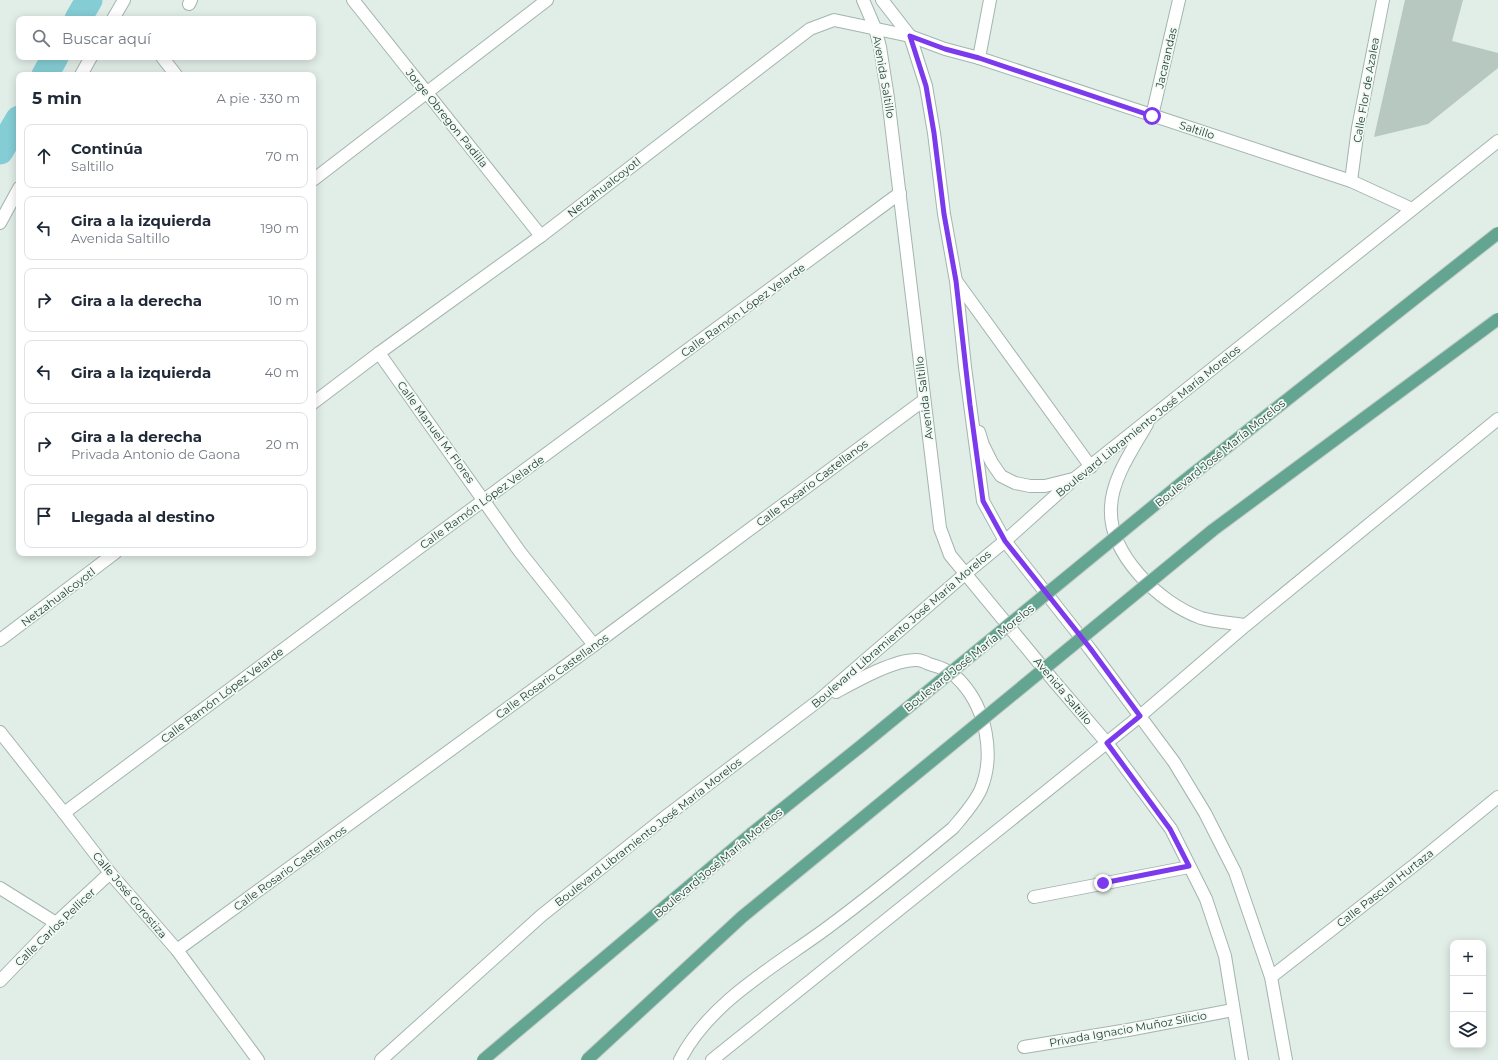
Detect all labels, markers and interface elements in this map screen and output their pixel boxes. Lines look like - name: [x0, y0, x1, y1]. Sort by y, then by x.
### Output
- search box: [16, 16, 316, 60]
- street label: Jacarandas: [1152, 26, 1180, 91]
- icon: search: [30, 27, 52, 49]
- text: Buscar aquí: [62, 29, 151, 48]
- street label: Avenida Saltillo: [870, 35, 898, 119]
- street label: Calle Flor de Azalea: [1350, 36, 1382, 144]
- street label: Jorge Obregon Padilla: [402, 65, 491, 170]
- text: 5 min: [32, 88, 82, 108]
- text: A pie · 330 m: [217, 90, 300, 106]
- route start: [1143, 107, 1161, 125]
- street label: Saltillo: [1178, 118, 1217, 142]
- text: Continúa: [71, 139, 143, 158]
- icon: ahead: [33, 145, 55, 167]
- text: 70 m: [266, 148, 299, 164]
- street label: Netzahualcoyotl: [564, 154, 644, 220]
- text: Saltillo: [71, 158, 114, 174]
- text: Gira a la izquierda: [71, 211, 211, 230]
- icon: left: [33, 217, 55, 239]
- text: 190 m: [261, 220, 299, 236]
- text: Avenida Saltillo: [71, 230, 170, 246]
- street label: Calle Ramón López Velarde: [678, 260, 808, 360]
- icon: right: [33, 289, 55, 311]
- text: Gira a la derecha: [71, 291, 202, 310]
- text: 10 m: [269, 292, 299, 308]
- street label: Boulevard Libramiento José María Morelos: [1053, 342, 1244, 500]
- street label: Avenida Saltillo: [912, 356, 936, 440]
- icon: left: [33, 361, 55, 383]
- text: Gira a la izquierda: [71, 363, 211, 382]
- text: 40 m: [265, 364, 299, 380]
- street label: Calle Manuel M. Flores: [394, 378, 478, 486]
- street label: Boulevard José María Morelos: [1152, 396, 1288, 510]
- text: Gira a la derecha: [71, 427, 202, 446]
- icon: right: [33, 433, 55, 455]
- text: 20 m: [266, 436, 299, 452]
- street label: Calle Rosario Castellanos: [753, 436, 871, 530]
- text: Privada Antonio de Gaona: [71, 446, 241, 462]
- street label: Calle Ramón López Velarde: [417, 452, 547, 552]
- icon: arrive: [33, 505, 55, 527]
- text: Llegada al destino: [71, 507, 215, 526]
- street label: Boulevard Libramiento José María Morelos: [808, 547, 994, 711]
- street label: Netzahualcoyotl: [18, 565, 98, 629]
- street label: Boulevard José María Morelos: [901, 601, 1037, 715]
- street label: Calle Rosario Castellanos: [493, 630, 612, 722]
- street label: Calle Ramón López Velarde: [158, 644, 287, 746]
- street label: Avenida Saltillo: [1031, 654, 1095, 728]
- street label: Boulevard Libramiento José María Morelos: [552, 754, 745, 909]
- street label: Boulevard José María Morelos: [651, 805, 786, 921]
- street label: Calle Rosario Castellanos: [231, 822, 350, 914]
- street label: Calle Pascual Hurtaza: [1334, 846, 1436, 930]
- street label: Calle José Gorostiza: [90, 849, 170, 941]
- route end: [1094, 874, 1112, 892]
- street label: Calle Carlos Pellicer: [12, 885, 98, 969]
- map controls: [1450, 940, 1486, 1048]
- button: +: [1450, 940, 1486, 976]
- button: −: [1450, 976, 1486, 1012]
- street label: Privada Ignacio Muñoz Silicio: [1048, 1008, 1208, 1050]
- button: layers: [1450, 1012, 1486, 1048]

